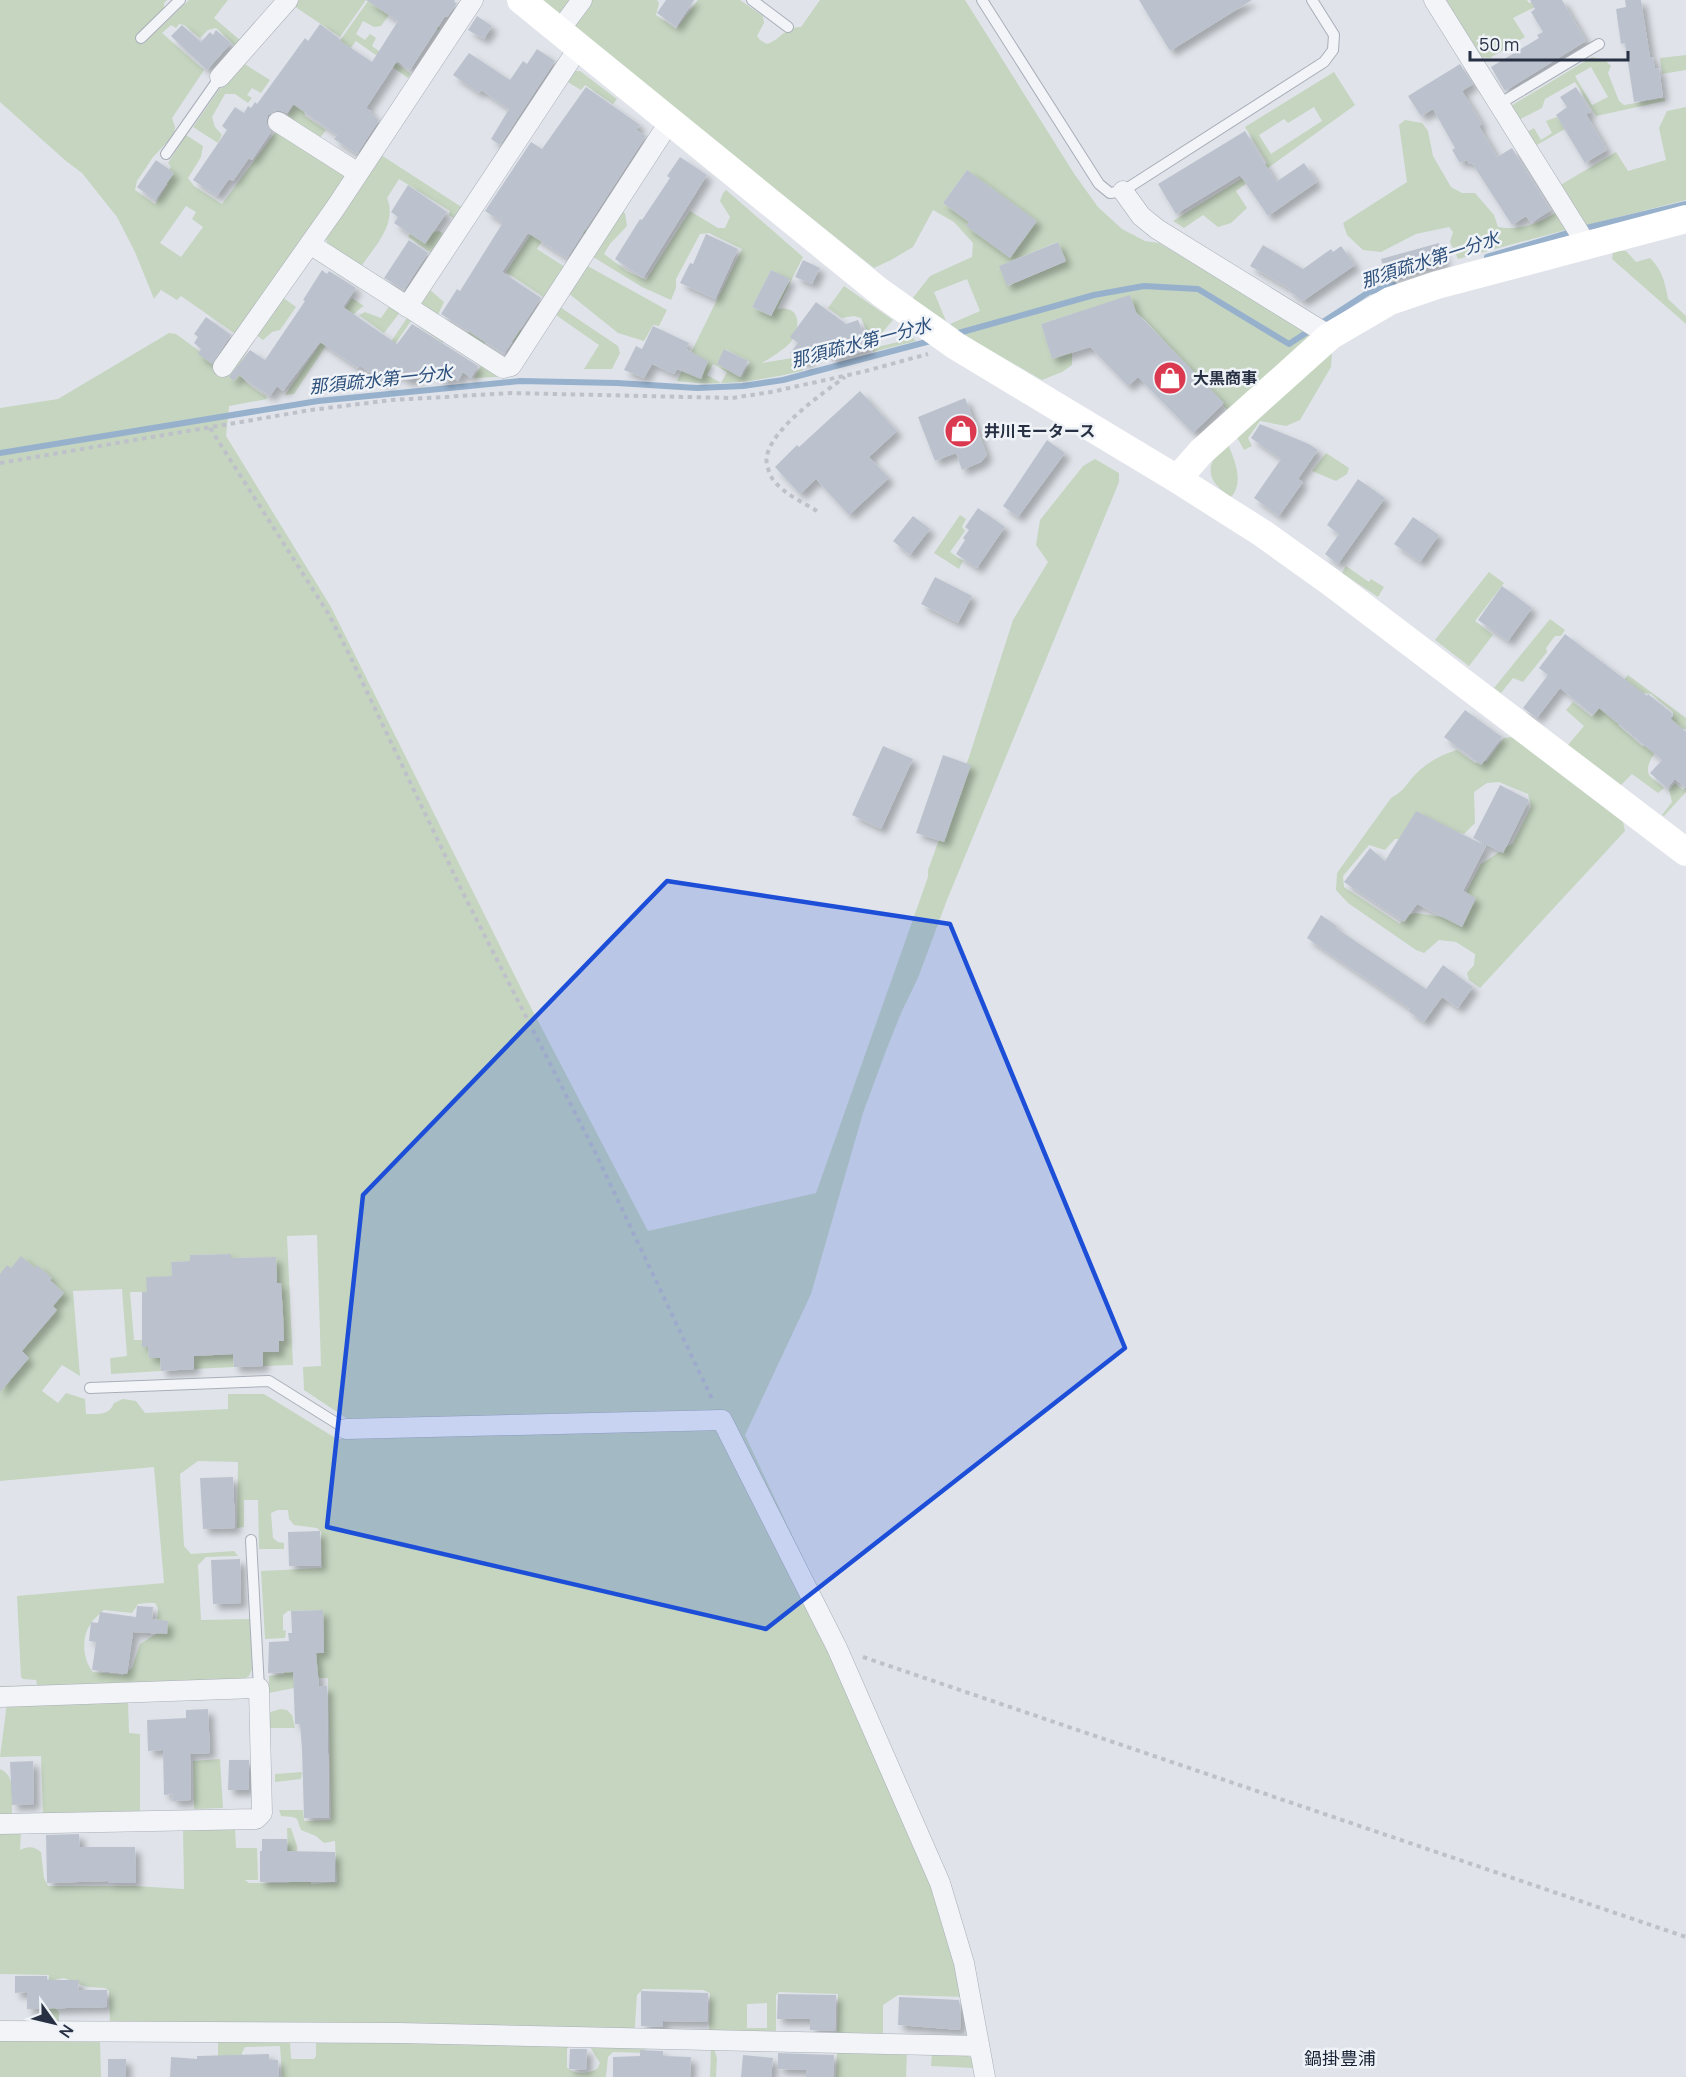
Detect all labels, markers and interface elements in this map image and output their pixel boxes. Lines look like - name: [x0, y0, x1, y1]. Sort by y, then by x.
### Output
- scale bar: [1470, 24, 1628, 62]
- text: 50 m: [1479, 32, 1519, 56]
- water label: 那須疏水第一分水: [1358, 225, 1504, 293]
- water label: 那須疏水第一分水: [788, 311, 935, 372]
- water label: 那須疏水第一分水: [308, 359, 456, 398]
- shop icon: 大黒商事: [1152, 360, 1188, 396]
- place label: 大黒商事: [1193, 367, 1257, 389]
- shop icon: 井川モータース: [943, 413, 979, 449]
- place label: 井川モータース: [984, 420, 1095, 442]
- north arrow: [24, 1993, 84, 2053]
- text: N: [54, 2020, 79, 2042]
- district label: 鍋掛豊浦: [1304, 2046, 1376, 2070]

